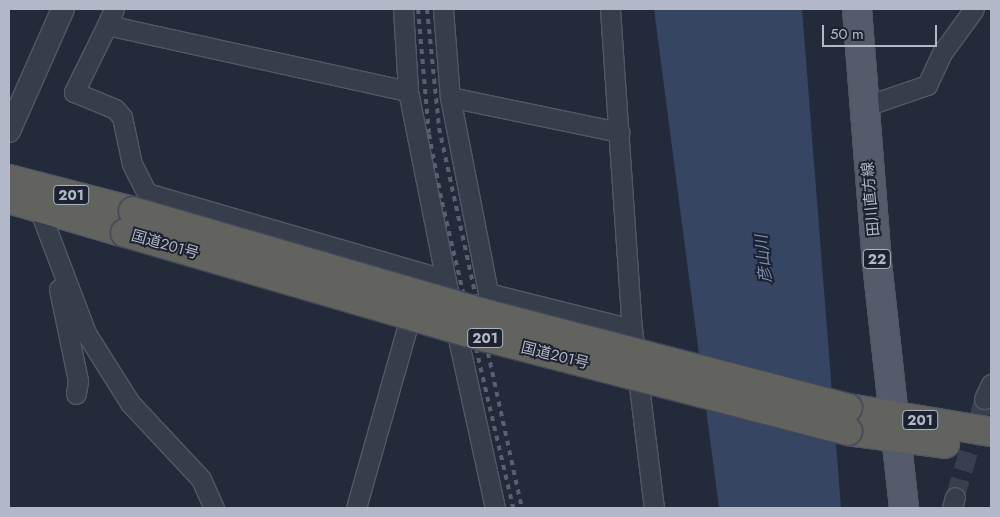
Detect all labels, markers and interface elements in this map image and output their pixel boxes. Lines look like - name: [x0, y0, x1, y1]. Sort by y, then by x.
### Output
- scale bar: [825, 15, 940, 47]
- text: 50 m: [830, 23, 864, 45]
- street label: 田川直方線: [859, 161, 883, 237]
- road number: 201: [52, 184, 90, 206]
- street label: 国道201号: [129, 227, 201, 263]
- water label: 彦山川: [752, 234, 776, 284]
- road number: 22: [862, 248, 892, 270]
- road number: 201: [466, 326, 504, 349]
- street label: 国道201号: [519, 339, 591, 373]
- road number: 201: [901, 408, 939, 432]

